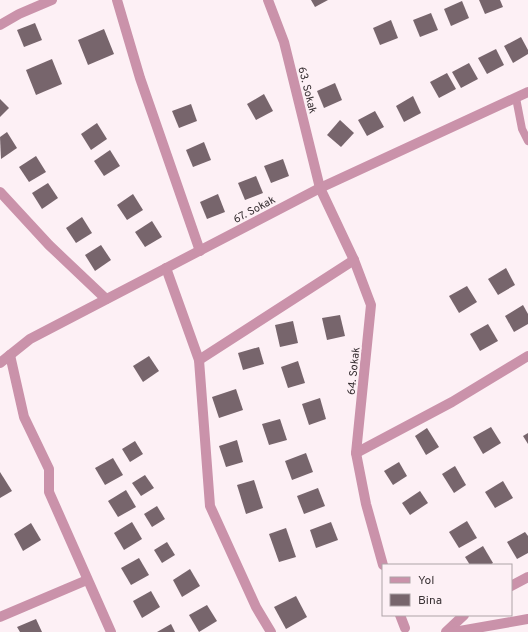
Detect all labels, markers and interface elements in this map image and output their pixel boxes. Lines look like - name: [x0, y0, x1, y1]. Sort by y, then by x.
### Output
- street label: 63. Sokak: [294, 65, 320, 115]
- street label: 67. Sokak: [231, 193, 278, 227]
- street label: 64. Sokak: [345, 346, 363, 396]
- legend: [382, 564, 512, 616]
- text: Yol: [418, 573, 434, 589]
- text: Bina: [418, 593, 442, 609]

